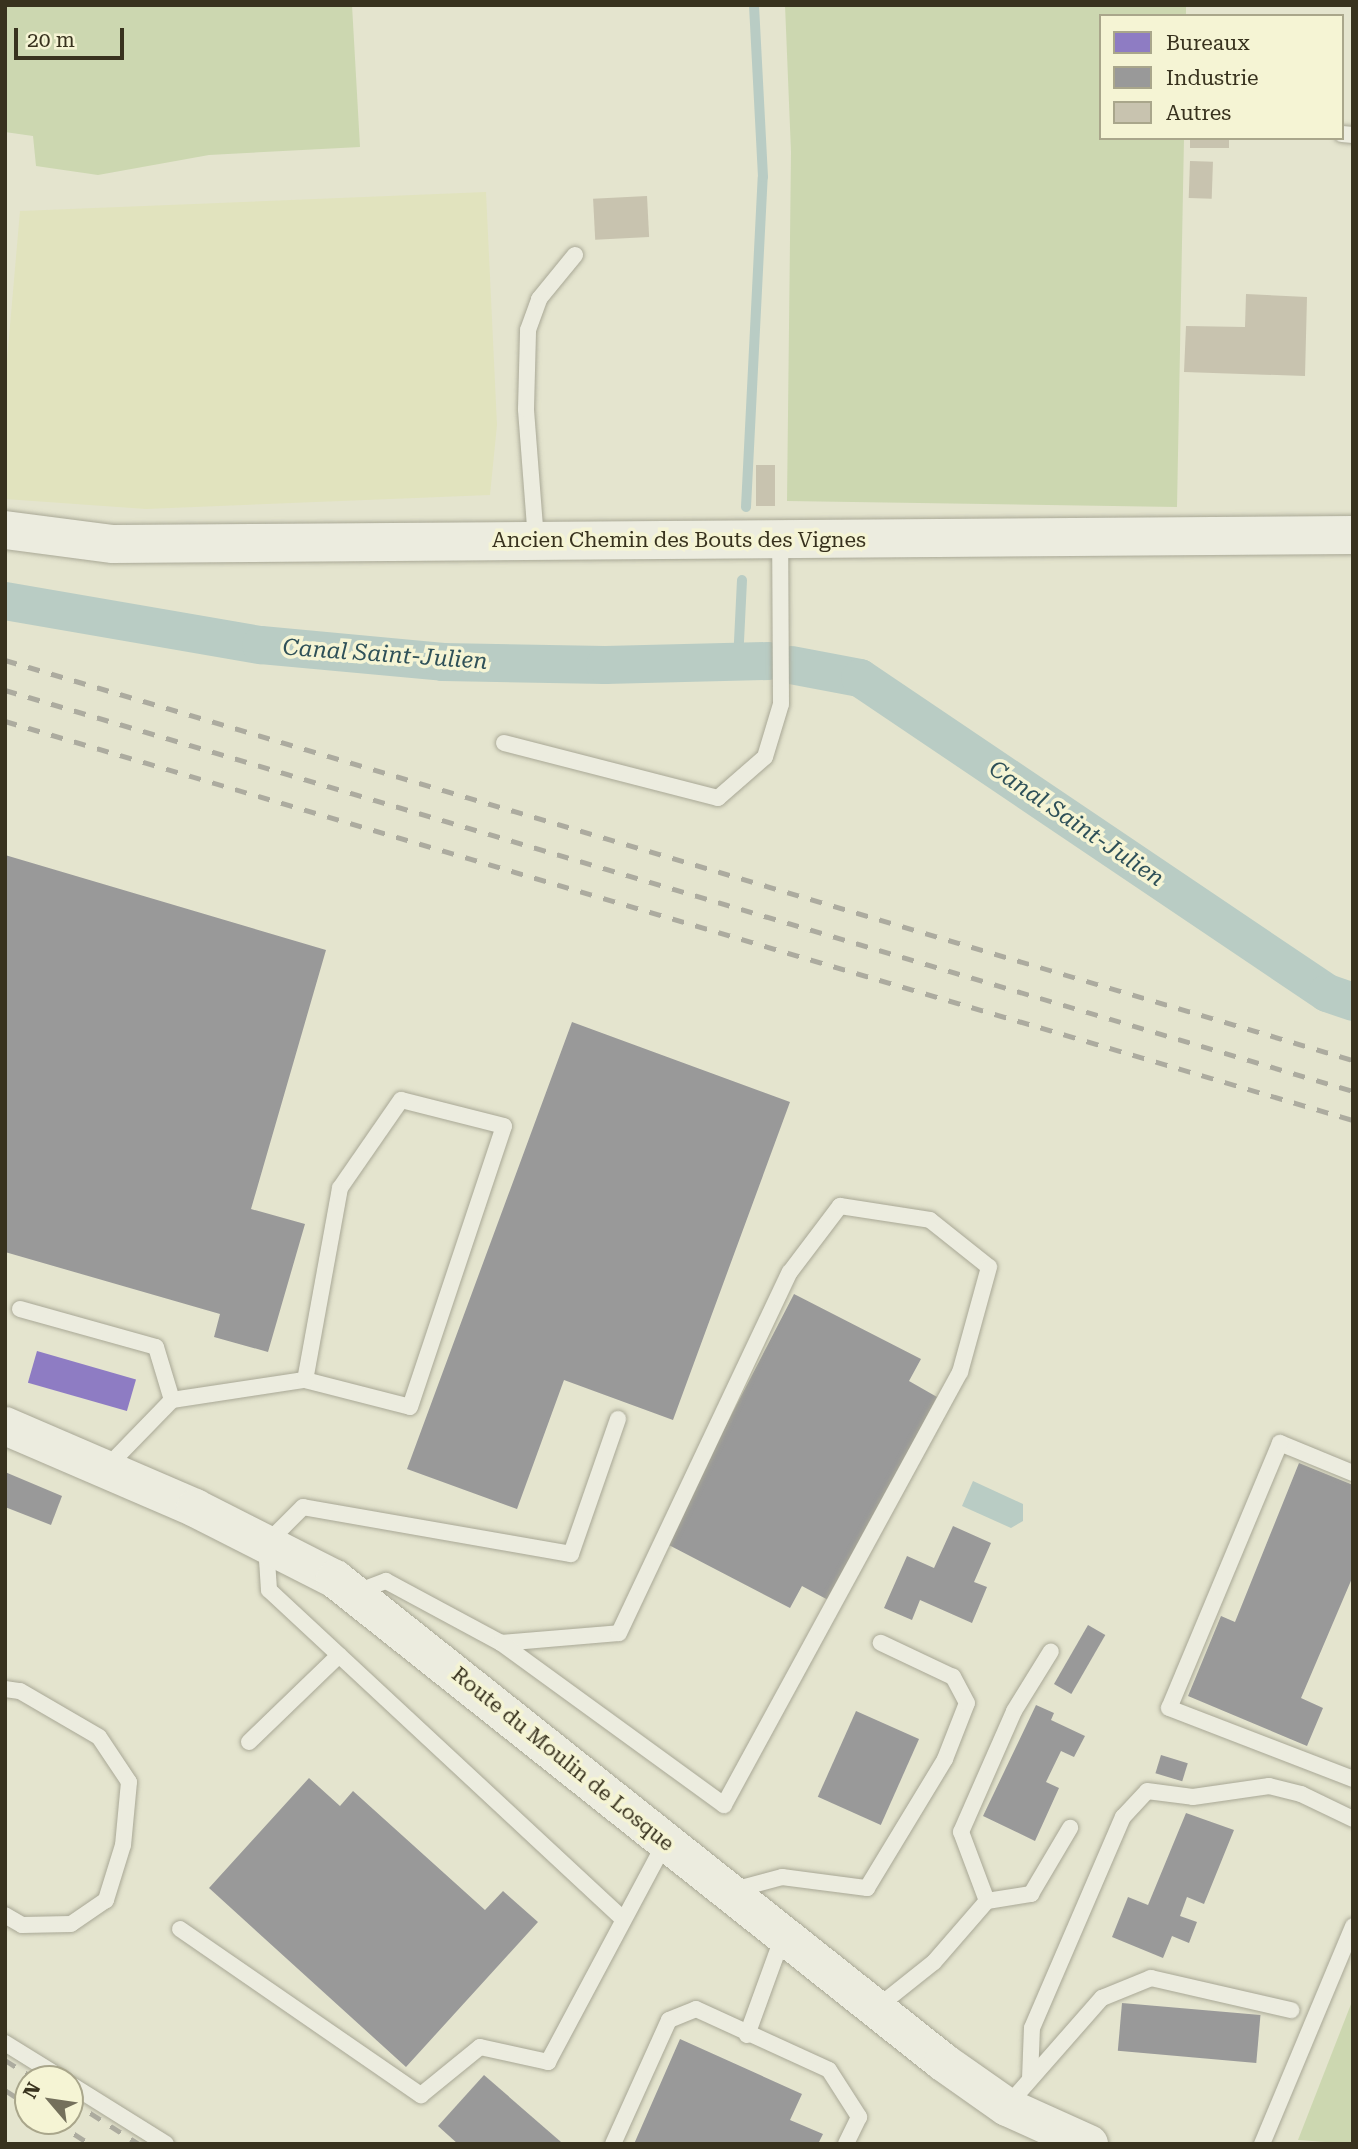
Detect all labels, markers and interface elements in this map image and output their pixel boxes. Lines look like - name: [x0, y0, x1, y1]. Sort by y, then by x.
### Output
- scale bar: [18, 14, 128, 58]
- legend: [1099, 14, 1344, 140]
- text: 20 m: [27, 28, 75, 52]
- text: Bureaux: [1166, 31, 1249, 55]
- text: Industrie: [1166, 66, 1259, 90]
- text: Autres: [1166, 101, 1231, 125]
- street label: Ancien Chemin des Bouts des Vignes: [492, 527, 866, 553]
- water label: Canal Saint-Julien: [282, 634, 488, 676]
- water label: Canal Saint-Julien: [983, 755, 1169, 893]
- street label: Route du Moulin de Losque: [447, 1662, 679, 1856]
- north arrow: [14, 2065, 84, 2135]
- text: N: [18, 2079, 46, 2103]

